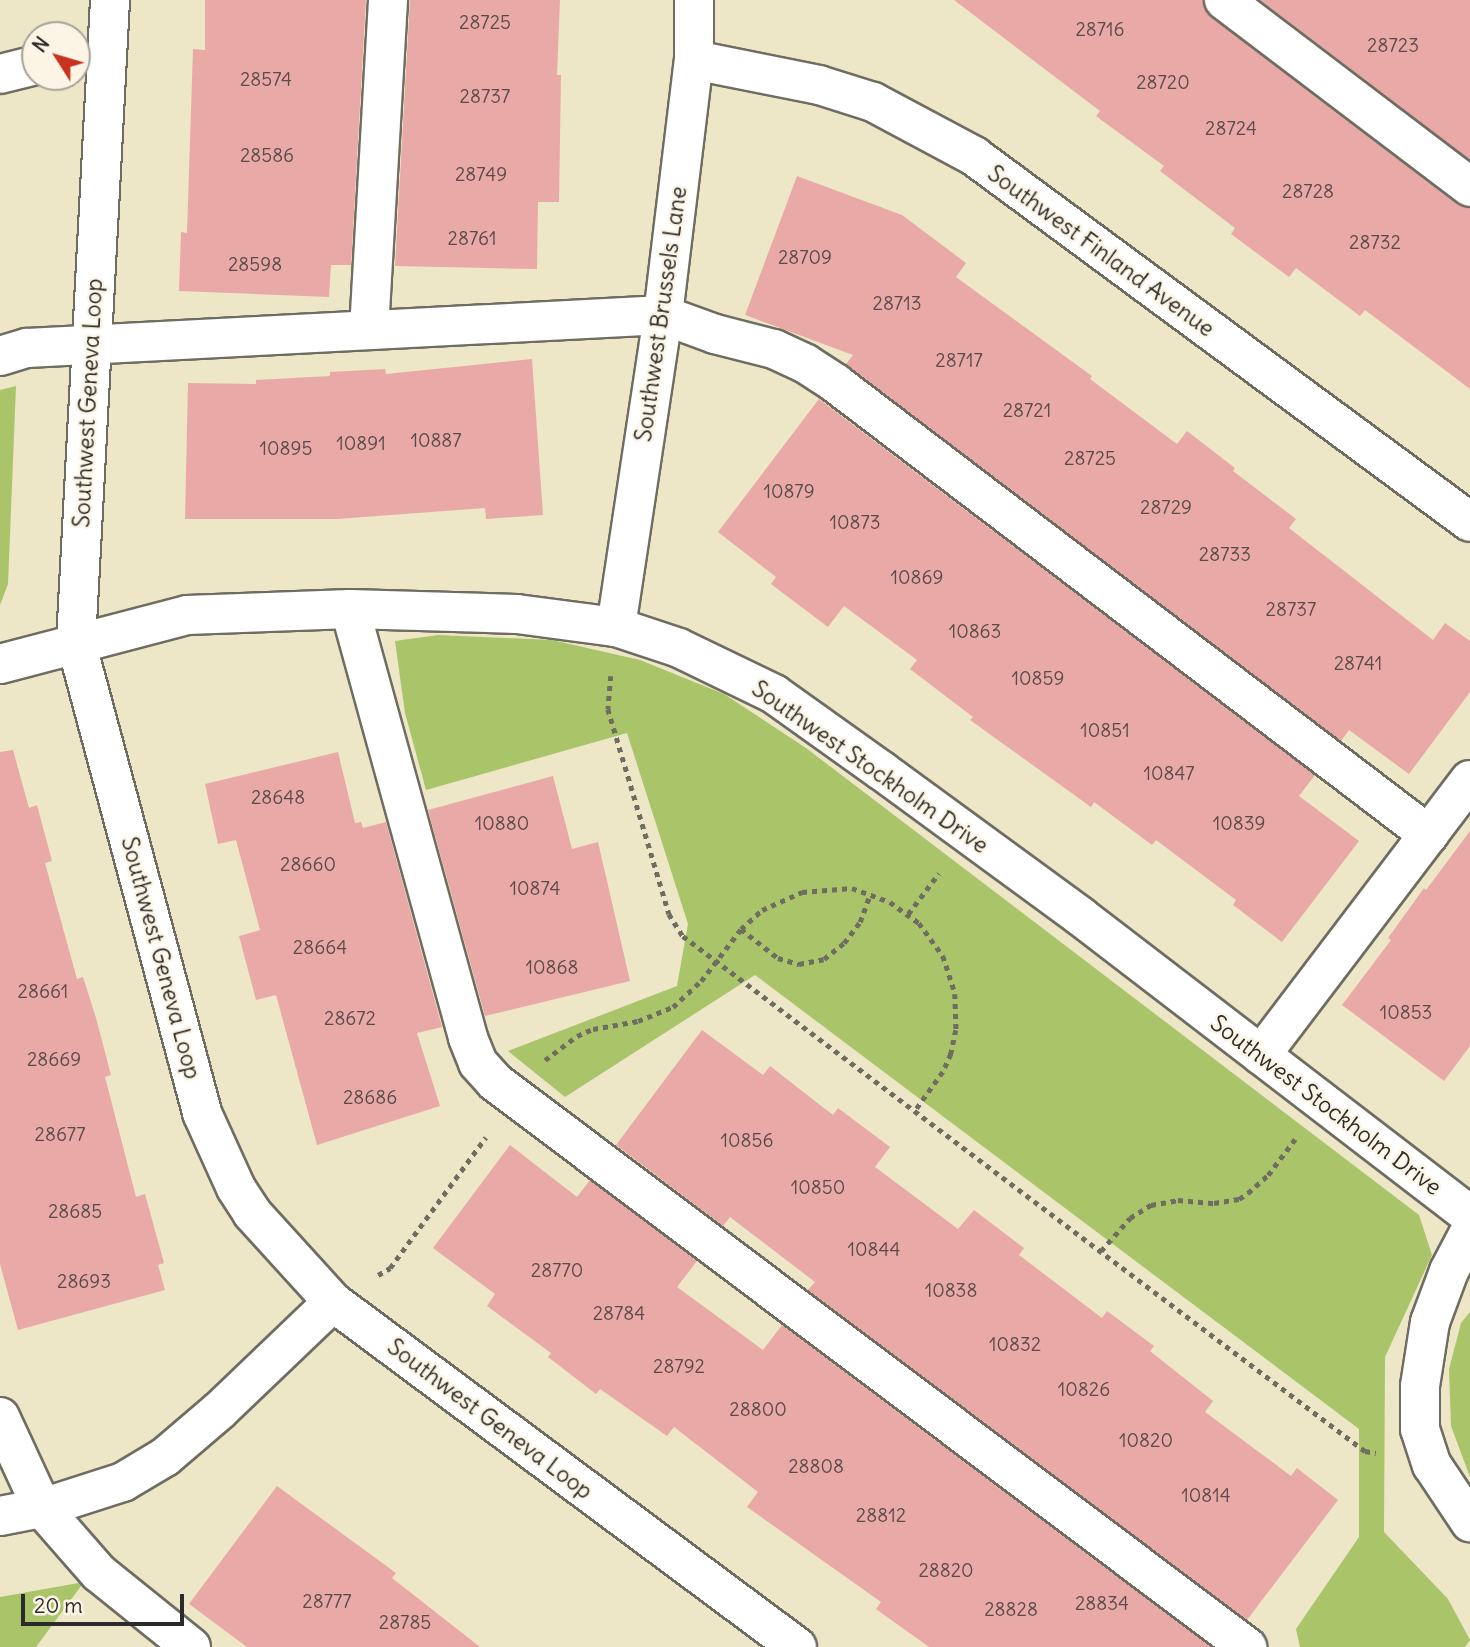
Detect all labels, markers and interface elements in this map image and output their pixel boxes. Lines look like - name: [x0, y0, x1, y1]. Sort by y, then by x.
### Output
- house number: 28725: [459, 12, 511, 34]
- house number: 28716: [1075, 19, 1125, 41]
- north arrow: [21, 21, 91, 91]
- text: N: [27, 32, 54, 57]
- house number: 28723: [1367, 35, 1419, 57]
- house number: 28574: [240, 69, 292, 91]
- house number: 28720: [1136, 72, 1190, 94]
- house number: 28737: [460, 86, 510, 108]
- house number: 28724: [1205, 118, 1257, 140]
- house number: 28586: [240, 145, 294, 167]
- street label: Southwest Finland Avenue: [982, 159, 1220, 343]
- house number: 28749: [455, 164, 507, 186]
- house number: 28728: [1282, 181, 1334, 203]
- street label: Southwest Brussels Lane: [629, 184, 693, 444]
- house number: 28761: [448, 228, 496, 250]
- house number: 28732: [1349, 232, 1401, 254]
- house number: 28709: [778, 247, 832, 269]
- house number: 28598: [228, 254, 282, 276]
- street label: Southwest Geneva Loop: [68, 278, 108, 528]
- house number: 28713: [872, 293, 922, 315]
- house number: 28717: [935, 350, 983, 372]
- house number: 28721: [1003, 400, 1051, 422]
- house number: 10887: [410, 430, 462, 452]
- house number: 10891: [336, 433, 386, 455]
- house number: 10895: [260, 438, 312, 460]
- house number: 28725: [1064, 448, 1116, 470]
- house number: 10879: [763, 481, 815, 503]
- house number: 28729: [1140, 497, 1192, 519]
- house number: 10873: [829, 512, 881, 534]
- house number: 28733: [1199, 544, 1251, 566]
- house number: 10869: [891, 567, 943, 589]
- house number: 28737: [1266, 599, 1316, 621]
- house number: 10863: [949, 621, 1001, 643]
- house number: 28741: [1334, 653, 1382, 675]
- house number: 10859: [1012, 668, 1064, 690]
- street label: Southwest Stockholm Drive: [747, 675, 993, 859]
- house number: 10851: [1080, 720, 1130, 742]
- house number: 10847: [1143, 763, 1195, 785]
- house number: 28648: [251, 787, 305, 809]
- house number: 10880: [475, 813, 529, 835]
- house number: 10839: [1213, 813, 1265, 835]
- street label: Southwest Geneva Loop: [115, 834, 207, 1082]
- house number: 28660: [280, 854, 336, 876]
- house number: 10874: [510, 878, 560, 900]
- house number: 28664: [293, 937, 347, 959]
- house number: 10868: [526, 957, 578, 979]
- house number: 28661: [18, 981, 68, 1003]
- house number: 10853: [1380, 1002, 1432, 1024]
- house number: 28672: [324, 1008, 376, 1030]
- street label: Southwest Stockholm Drive: [1205, 1009, 1447, 1201]
- house number: 28669: [27, 1049, 81, 1071]
- house number: 28686: [343, 1087, 397, 1109]
- house number: 28677: [35, 1124, 85, 1146]
- house number: 10856: [721, 1130, 773, 1152]
- house number: 10850: [791, 1177, 845, 1199]
- house number: 28685: [48, 1201, 102, 1223]
- house number: 10844: [848, 1239, 900, 1261]
- house number: 28770: [531, 1260, 583, 1282]
- house number: 28693: [57, 1271, 111, 1293]
- house number: 10838: [925, 1280, 977, 1302]
- house number: 28784: [593, 1303, 645, 1325]
- street label: Southwest Geneva Loop: [382, 1333, 598, 1505]
- house number: 10832: [989, 1334, 1041, 1356]
- house number: 28792: [653, 1356, 705, 1378]
- house number: 10826: [1058, 1379, 1110, 1401]
- house number: 28800: [729, 1399, 787, 1421]
- house number: 10820: [1119, 1430, 1173, 1452]
- house number: 28808: [788, 1456, 844, 1478]
- house number: 10814: [1181, 1485, 1231, 1507]
- house number: 28812: [856, 1505, 906, 1527]
- house number: 28820: [918, 1560, 974, 1582]
- scale bar: [24, 1580, 187, 1624]
- house number: 28777: [302, 1591, 352, 1613]
- text: 20 m: [34, 1592, 83, 1619]
- house number: 28834: [1075, 1593, 1129, 1615]
- house number: 28828: [984, 1599, 1038, 1621]
- house number: 28785: [379, 1612, 431, 1634]

